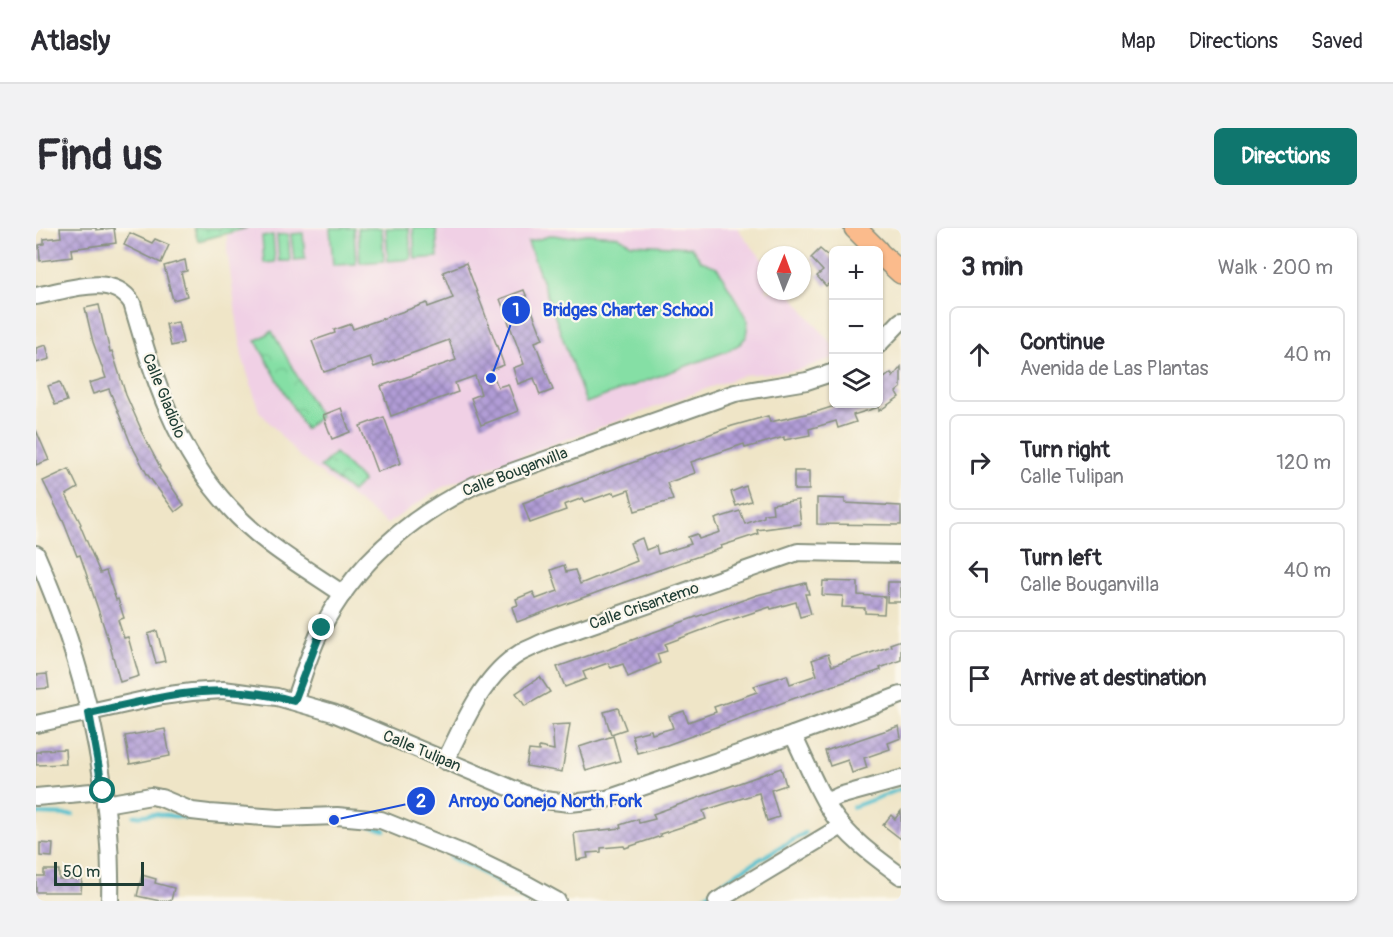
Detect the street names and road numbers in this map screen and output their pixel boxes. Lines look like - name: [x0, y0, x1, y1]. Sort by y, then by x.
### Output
- street label: Calle Gladiolo: [138, 351, 190, 442]
- street label: Calle Bouganvilla: [460, 443, 570, 501]
- street label: Calle Crisantemo: [587, 578, 702, 634]
- street label: Calle Tulipan: [380, 726, 464, 776]

